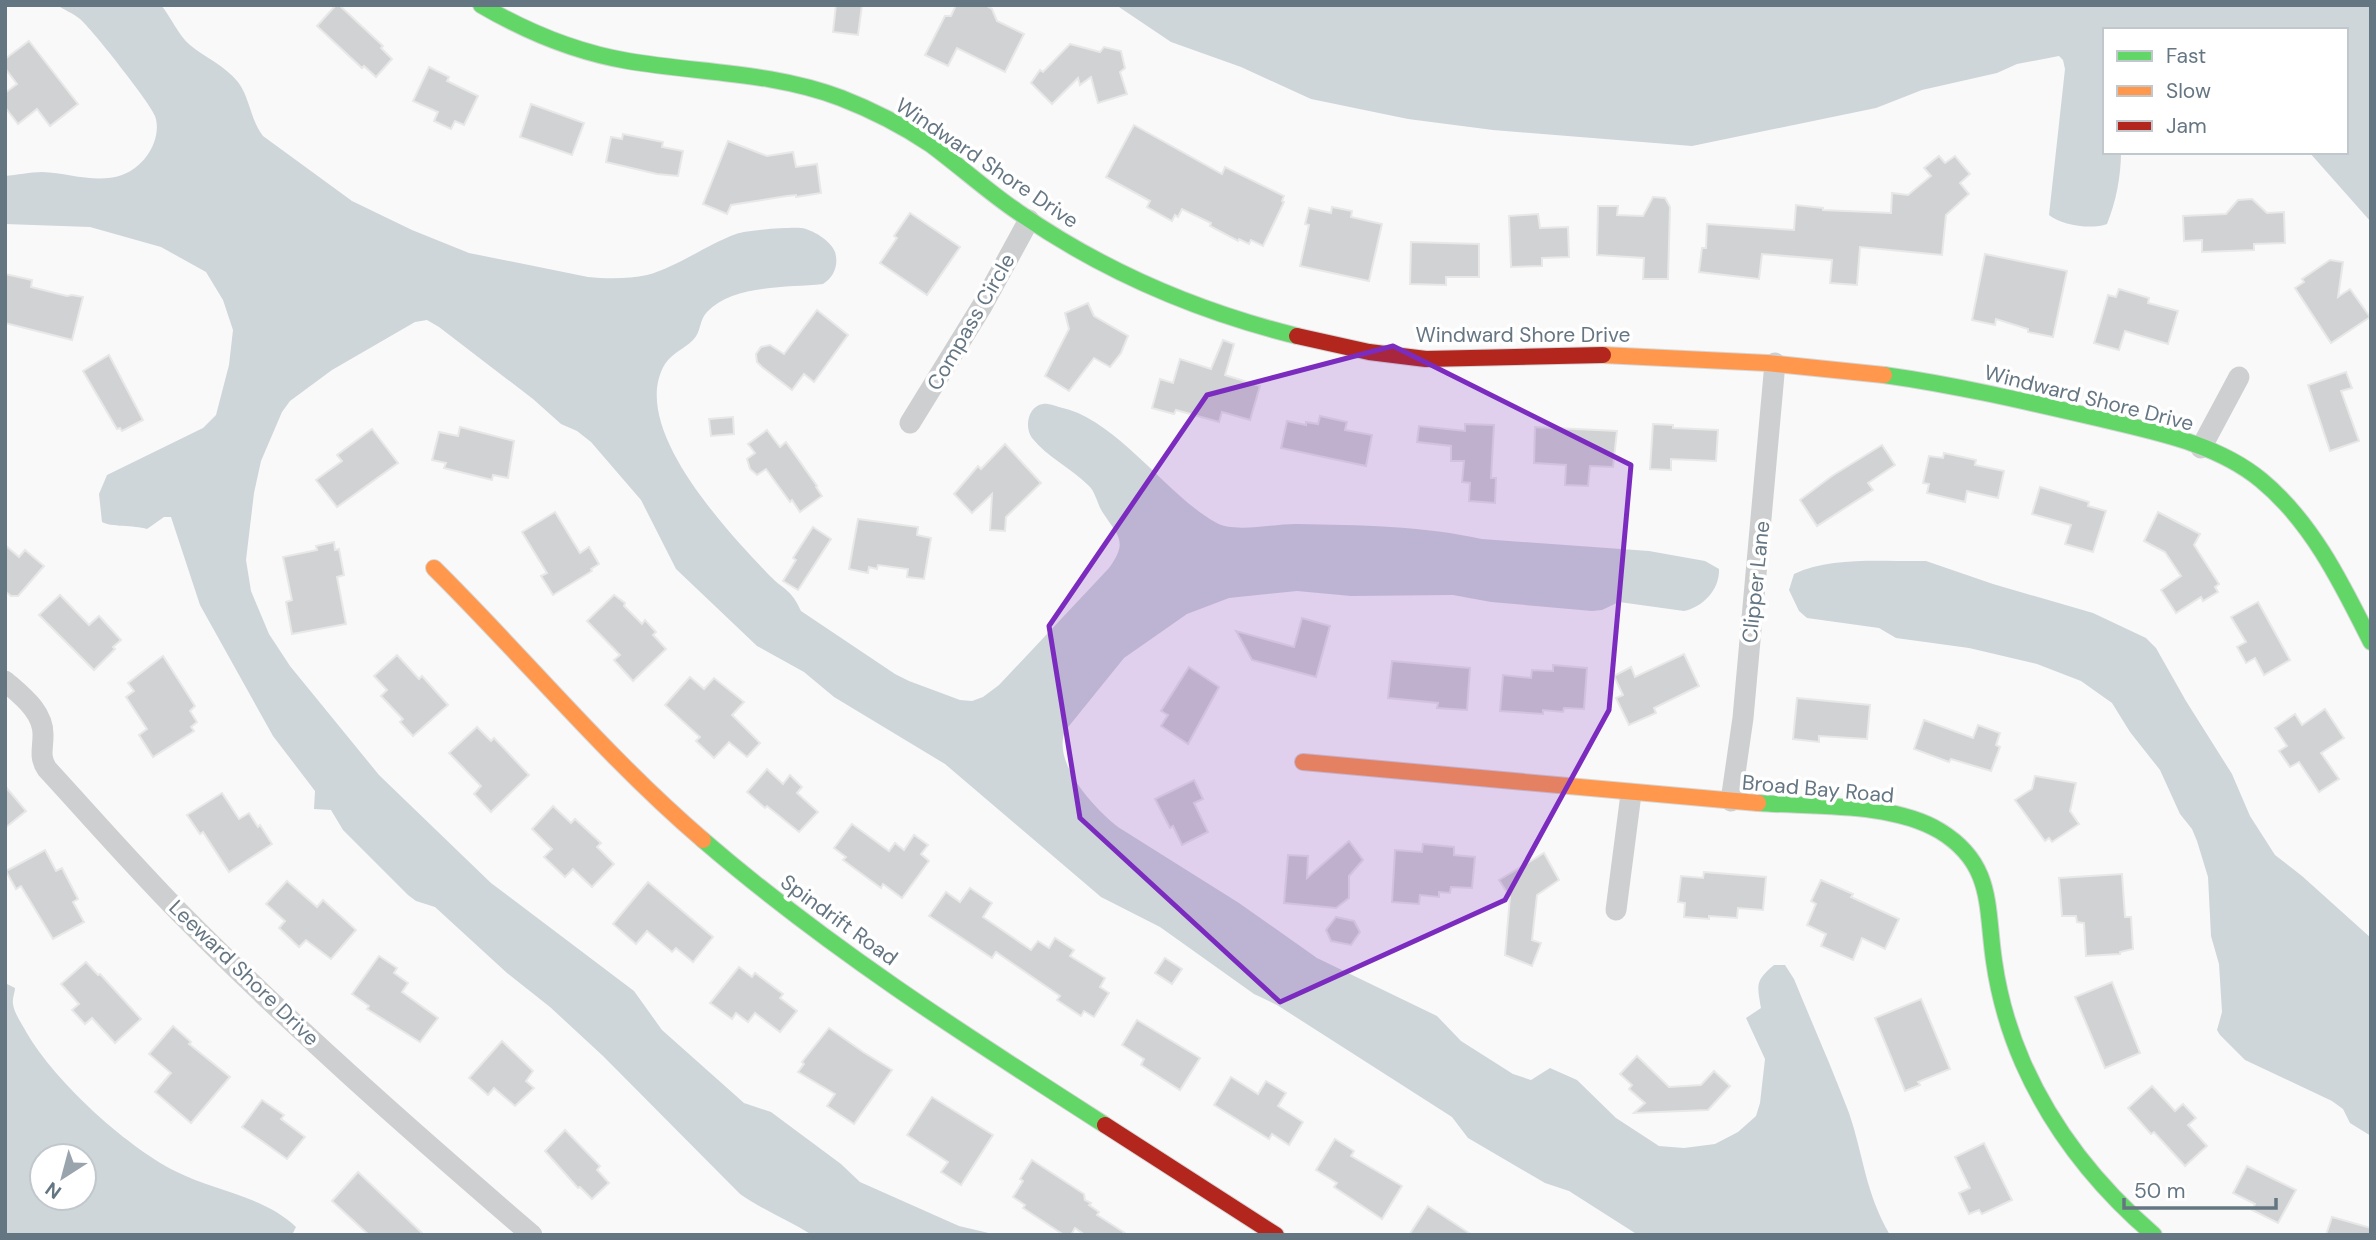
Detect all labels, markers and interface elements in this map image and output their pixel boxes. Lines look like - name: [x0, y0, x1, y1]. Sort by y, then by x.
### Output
- legend: [2103, 28, 2348, 154]
- text: Fast: [2166, 42, 2206, 70]
- text: Slow: [2166, 77, 2211, 105]
- street label: Windward Shore Drive: [890, 91, 1084, 235]
- text: Jam: [2166, 112, 2207, 140]
- street label: Compass Circle: [920, 248, 1022, 395]
- street label: Windward Shore Drive: [1415, 321, 1631, 349]
- street label: Windward Shore Drive: [1981, 358, 2197, 438]
- street label: Clipper Lane: [1736, 519, 1776, 645]
- street label: Broad Bay Road: [1741, 768, 1895, 810]
- street label: Spindrift Road: [775, 868, 903, 972]
- street label: Leeward Shore Drive: [163, 894, 325, 1052]
- north arrow: [28, 1142, 98, 1212]
- scale bar: [2124, 1166, 2276, 1210]
- text: N: [40, 1176, 66, 1205]
- text: 50 m: [2134, 1177, 2185, 1205]

